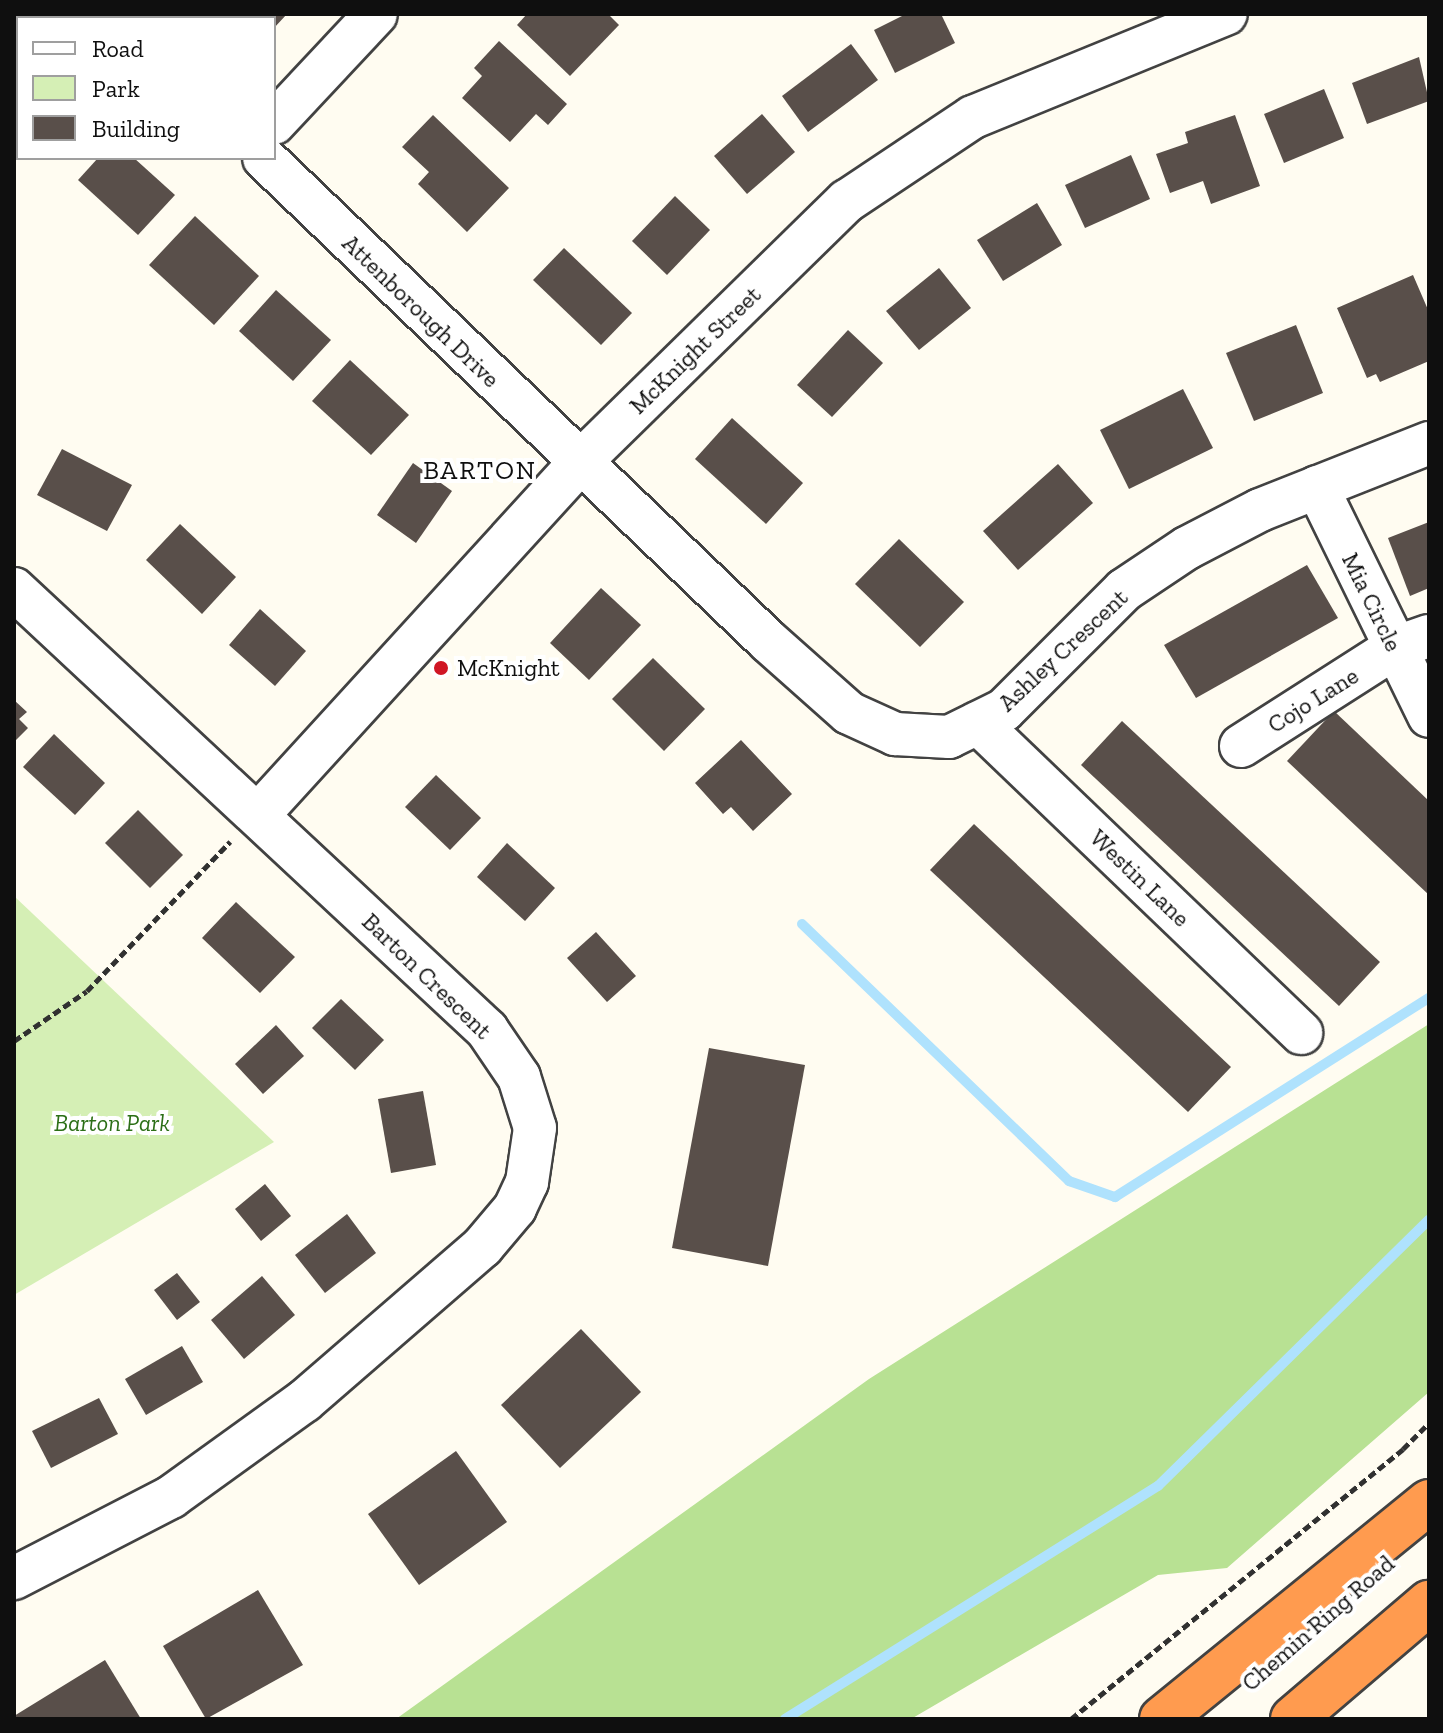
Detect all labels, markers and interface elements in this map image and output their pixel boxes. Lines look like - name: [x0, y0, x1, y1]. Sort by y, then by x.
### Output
- legend: [16, 16, 276, 160]
- text: Road: [92, 34, 144, 63]
- text: Park: [92, 74, 140, 103]
- text: Building: [92, 114, 180, 143]
- street label: Attenborough Drive: [336, 229, 506, 393]
- street label: McKnight Street: [623, 280, 767, 420]
- district label: BARTON: [423, 455, 537, 487]
- street label: Mia Circle: [1336, 548, 1408, 656]
- street label: Ashley Crescent: [992, 583, 1134, 717]
- place label: McKnight: [457, 654, 560, 682]
- marker: McKnight: [432, 659, 450, 677]
- street label: Cojo Lane: [1262, 661, 1364, 739]
- street label: Westin Lane: [1084, 823, 1196, 933]
- street label: Barton Crescent: [356, 907, 498, 1045]
- park label: Barton Park: [54, 1109, 170, 1137]
- street label: Chemin Ring Road: [1236, 1549, 1400, 1697]

